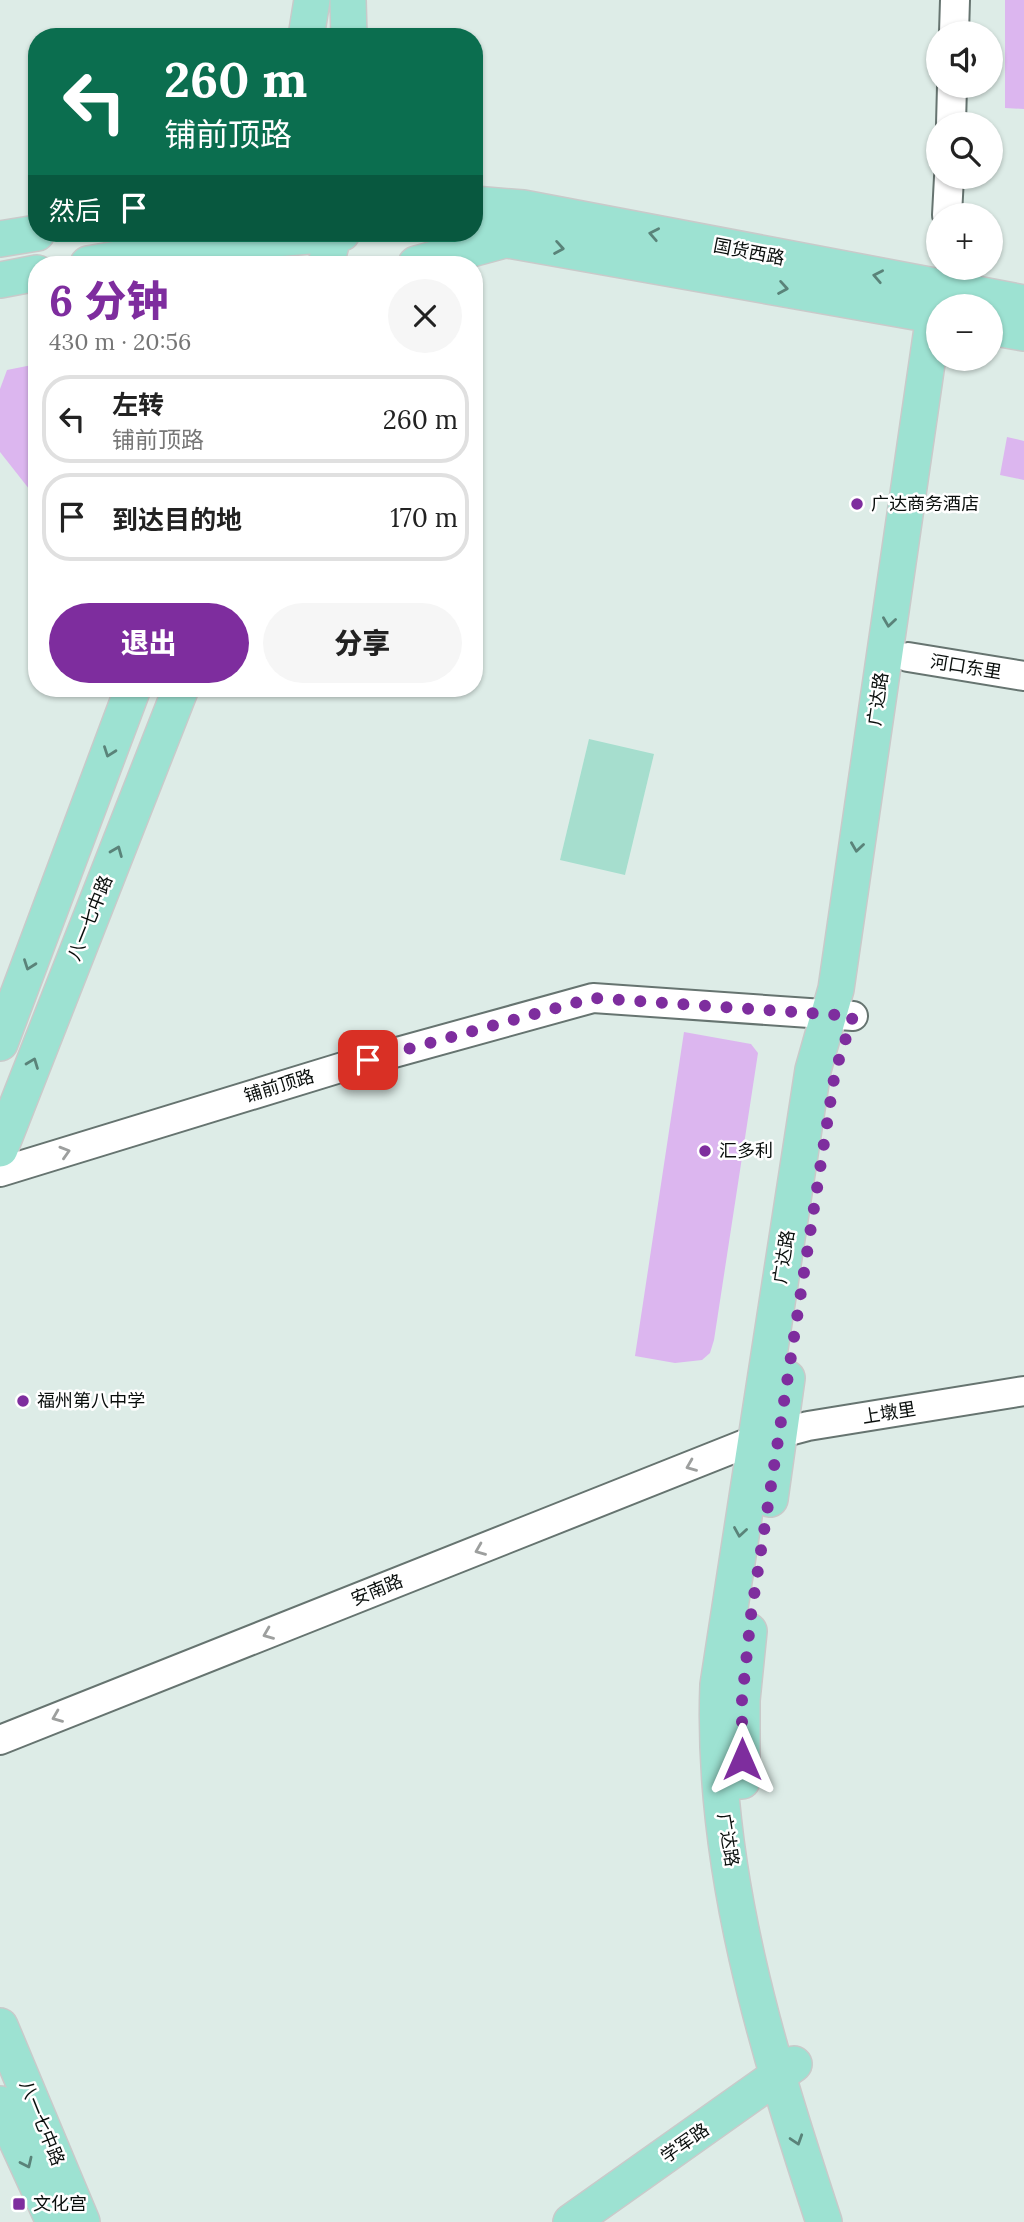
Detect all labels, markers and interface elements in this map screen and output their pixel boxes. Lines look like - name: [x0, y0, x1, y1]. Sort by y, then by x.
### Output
- map controls: [926, 21, 1003, 371]
- button: sound: [926, 21, 1003, 98]
- text: 260 m: [164, 48, 307, 110]
- icon: left: [49, 56, 140, 147]
- button: search: [926, 112, 1003, 189]
- text: 铺前顶路: [164, 114, 292, 155]
- icon: arrive: [115, 189, 153, 227]
- text: 然后: [49, 194, 101, 227]
- button: +: [926, 203, 1003, 280]
- one-way arrow: [648, 227, 660, 242]
- street label: 国货西路: [712, 233, 787, 270]
- one-way arrow: [553, 240, 565, 255]
- one-way arrow: [872, 270, 884, 285]
- text: 6 分钟: [49, 274, 168, 328]
- button: close: [388, 279, 462, 353]
- one-way arrow: [777, 280, 789, 295]
- button: −: [926, 294, 1003, 371]
- text: 430 m · 20:56: [49, 327, 191, 356]
- text: 左转: [112, 388, 164, 421]
- icon: left: [53, 400, 91, 438]
- text: 260 m: [383, 403, 458, 436]
- text: 铺前顶路: [112, 425, 204, 454]
- place label: 广达商务酒店: [871, 492, 979, 515]
- marker: 广达商务酒店: [849, 496, 865, 512]
- icon: arrive: [53, 498, 91, 536]
- text: 170 m: [390, 501, 458, 534]
- text: 到达目的地: [112, 503, 242, 536]
- button: 退出: [49, 603, 249, 683]
- button: 分享: [263, 603, 462, 683]
- one-way arrow: [882, 616, 897, 628]
- street label: 河口东里: [929, 650, 1003, 683]
- street label: 广达路: [862, 671, 893, 727]
- one-way arrow: [103, 745, 117, 757]
- one-way arrow: [849, 841, 864, 853]
- one-way arrow: [108, 846, 122, 858]
- street label: 八一七中路: [62, 872, 117, 964]
- one-way arrow: [24, 958, 38, 970]
- pin: [338, 1030, 398, 1090]
- icon: arrive: [349, 1041, 387, 1079]
- one-way arrow: [25, 1057, 39, 1069]
- street label: 铺前顶路: [241, 1064, 317, 1107]
- place label: 汇多利: [719, 1139, 773, 1162]
- marker: 汇多利: [697, 1143, 713, 1159]
- one-way arrow: [59, 1146, 71, 1161]
- street label: 广达路: [768, 1228, 799, 1285]
- place label: 福州第八中学: [37, 1389, 145, 1412]
- marker: 福州第八中学: [15, 1393, 31, 1409]
- street label: 上墩里: [860, 1397, 917, 1428]
- one-way arrow: [686, 1457, 698, 1471]
- one-way arrow: [733, 1526, 748, 1538]
- one-way arrow: [475, 1541, 487, 1555]
- street label: 安南路: [347, 1569, 406, 1610]
- one-way arrow: [263, 1625, 275, 1639]
- one-way arrow: [52, 1709, 64, 1723]
- position arrow: [705, 1722, 779, 1796]
- street label: 广达路: [713, 1811, 744, 1868]
- street label: 八一七中路: [15, 2077, 70, 2169]
- street label: 学军路: [656, 2118, 713, 2167]
- one-way arrow: [789, 2134, 803, 2146]
- one-way arrow: [19, 2156, 33, 2168]
- place label: 文化宫: [33, 2192, 87, 2215]
- marker: 文化宫: [11, 2196, 27, 2212]

